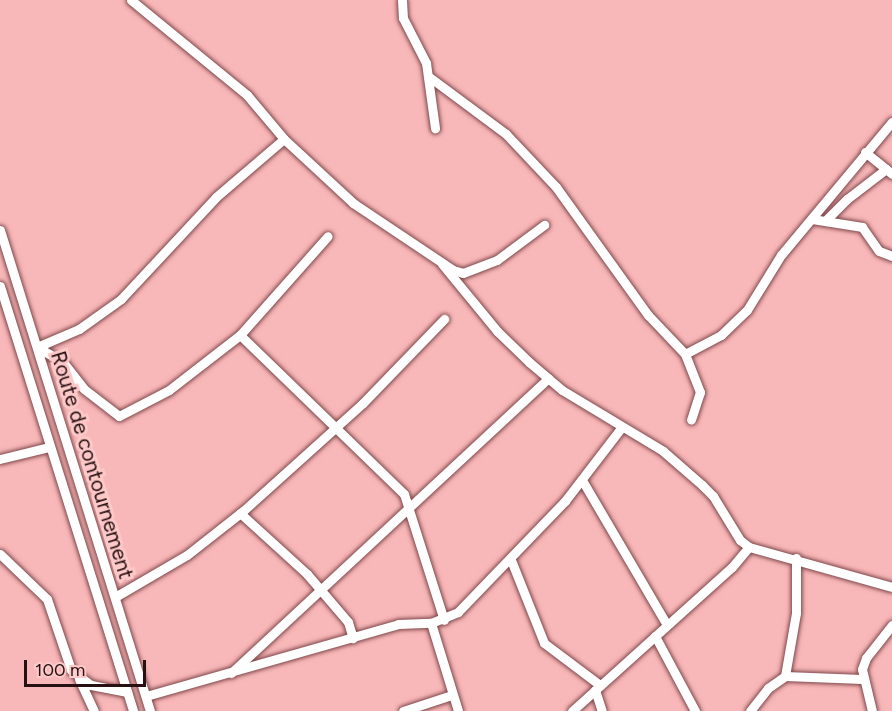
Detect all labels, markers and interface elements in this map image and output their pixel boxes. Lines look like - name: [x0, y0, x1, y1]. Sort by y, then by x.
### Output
- street label: Route de contournement: [45, 348, 139, 582]
- scale bar: [27, 648, 148, 686]
- text: 100 m: [35, 659, 85, 681]

